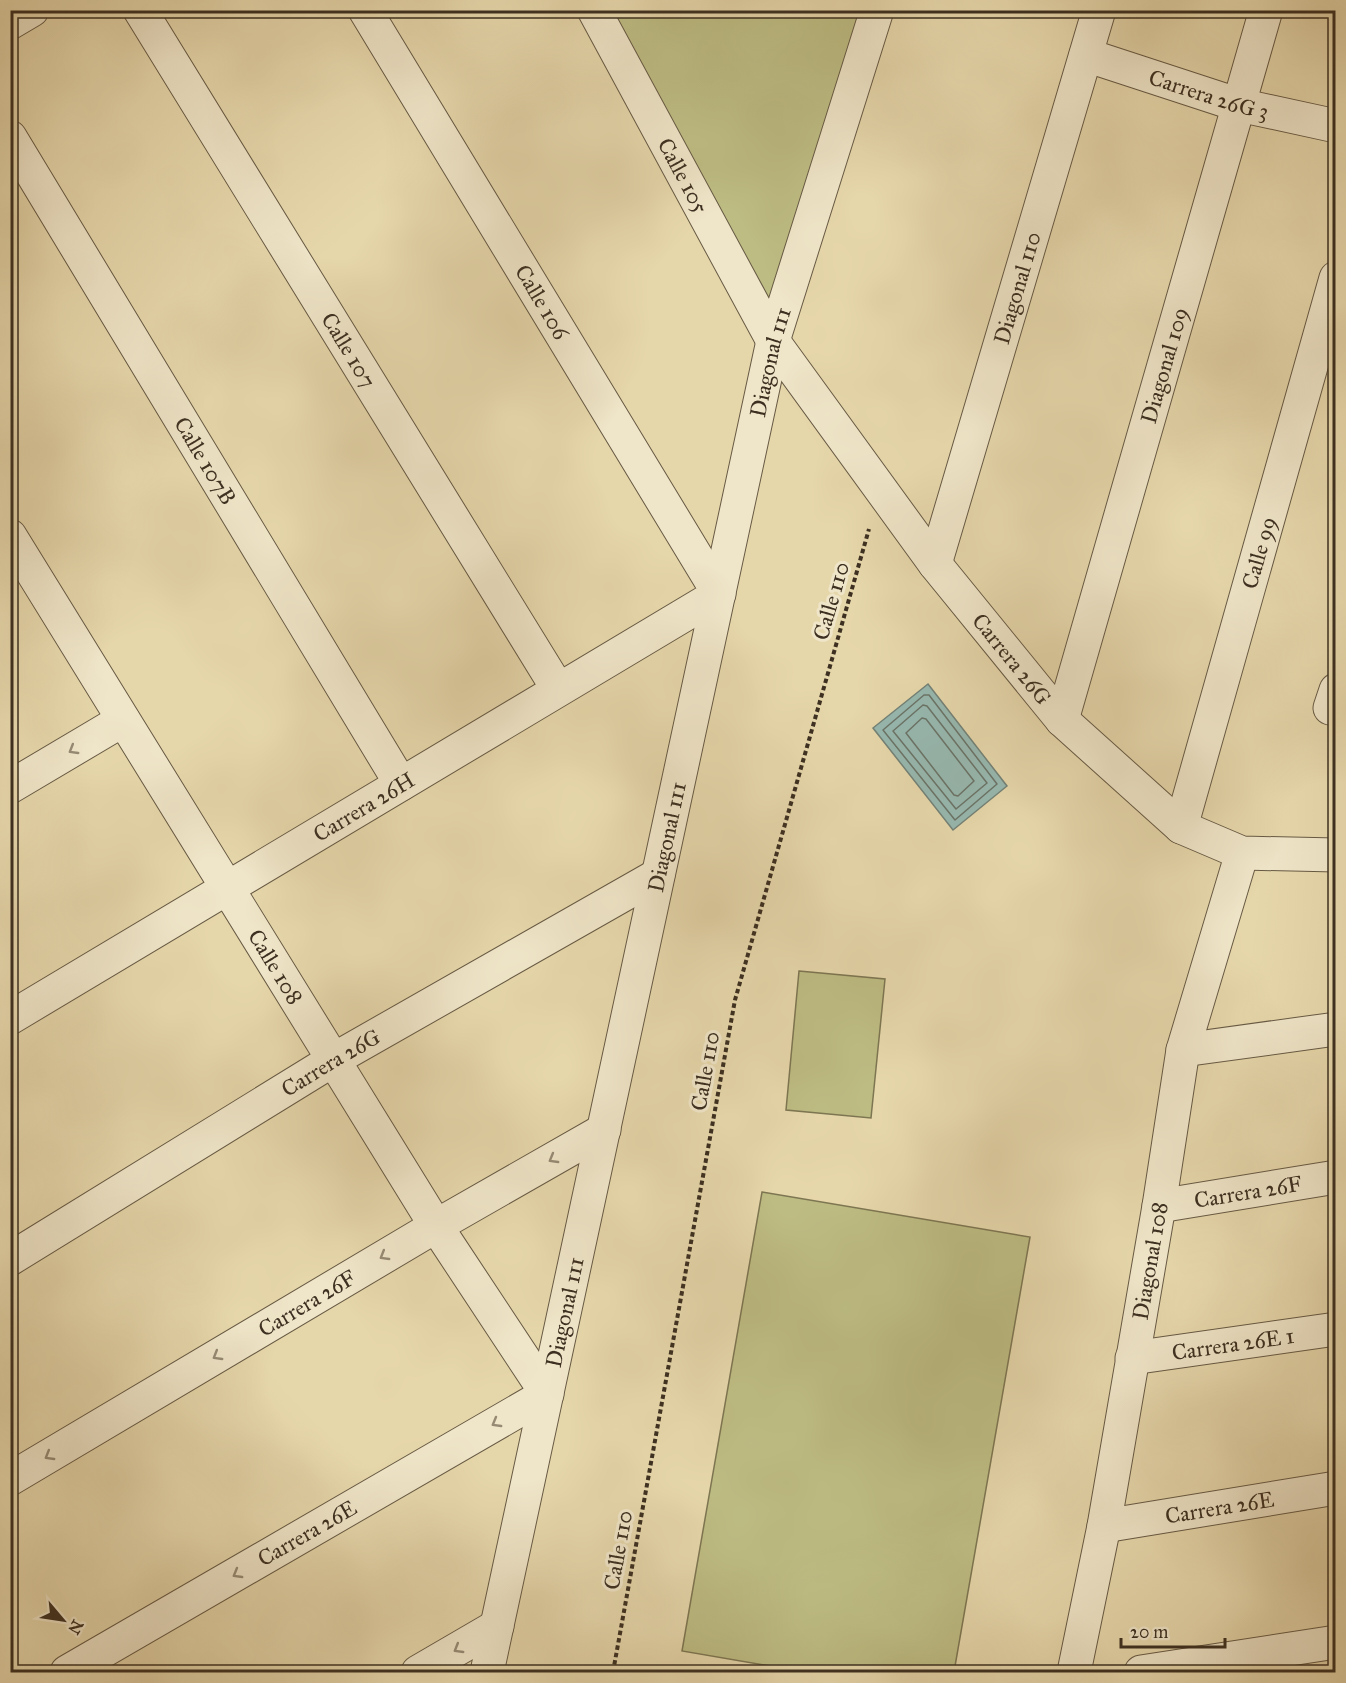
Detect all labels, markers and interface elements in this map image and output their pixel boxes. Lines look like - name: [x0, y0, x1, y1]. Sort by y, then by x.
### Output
- street label: Carrera 26G 3: [1146, 63, 1271, 125]
- street label: Calle 105: [652, 133, 715, 218]
- street label: Diagonal 110: [987, 228, 1046, 347]
- street label: Calle 106: [509, 260, 575, 345]
- street label: Diagonal 111: [744, 304, 796, 420]
- street label: Diagonal 109: [1134, 304, 1193, 426]
- street label: Calle 107: [316, 307, 382, 392]
- street label: Calle 107B: [169, 412, 242, 509]
- street label: Calle 99: [1235, 514, 1281, 592]
- street label: Calle 110: [807, 559, 855, 643]
- street label: Carrera 26G: [967, 607, 1057, 710]
- one-way arrow: [69, 743, 79, 754]
- street label: Carrera 26H: [308, 766, 419, 847]
- street label: Diagonal 111: [641, 779, 691, 895]
- street label: Calle 108: [242, 924, 309, 1009]
- street label: Carrera 26G: [276, 1023, 385, 1102]
- street label: Calle 110: [685, 1029, 725, 1113]
- one-way arrow: [549, 1151, 559, 1163]
- street label: Carrera 26F: [1192, 1169, 1304, 1214]
- street label: Diagonal 108: [1126, 1200, 1173, 1322]
- one-way arrow: [380, 1249, 390, 1261]
- street label: Diagonal 111: [539, 1254, 589, 1370]
- street label: Carrera 26F: [253, 1263, 360, 1342]
- street label: Carrera 26E 1: [1170, 1322, 1296, 1366]
- one-way arrow: [213, 1349, 223, 1361]
- one-way arrow: [492, 1416, 502, 1427]
- one-way arrow: [45, 1449, 55, 1461]
- street label: Carrera 26E: [1163, 1485, 1276, 1529]
- street label: Carrera 26E: [253, 1494, 362, 1572]
- street label: Calle 110: [598, 1508, 638, 1592]
- one-way arrow: [233, 1567, 243, 1578]
- north arrow: [33, 1590, 93, 1650]
- scale bar: [1121, 1611, 1224, 1649]
- text: N: [64, 1616, 87, 1638]
- text: 20 m: [1130, 1621, 1168, 1643]
- one-way arrow: [454, 1642, 464, 1654]

